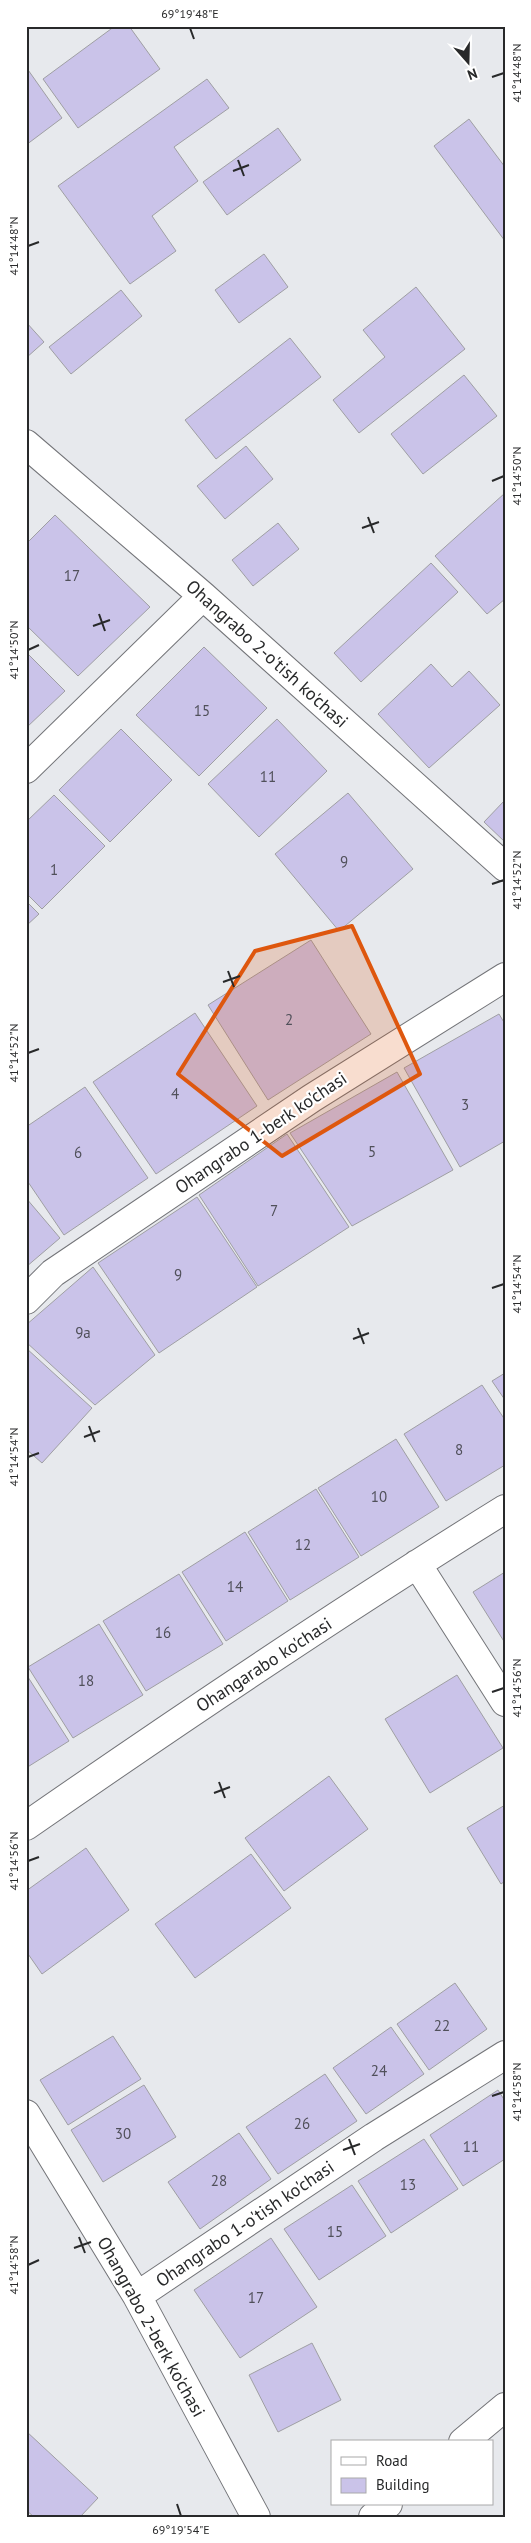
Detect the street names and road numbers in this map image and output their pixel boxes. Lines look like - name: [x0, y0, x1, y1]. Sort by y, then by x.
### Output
- street label: Ohangrabo 2-o'tish ko'chasi: [181, 575, 353, 733]
- street label: Ohangrabo 1-berk ko'chasi: [170, 1066, 351, 1199]
- street label: Ohangarabo ko'chasi: [192, 1612, 336, 1717]
- street label: Ohangrabo 1-o'tish ko'chasi: [151, 2155, 338, 2292]
- street label: Ohangrabo 2-berk ko'chasi: [92, 2233, 211, 2421]

